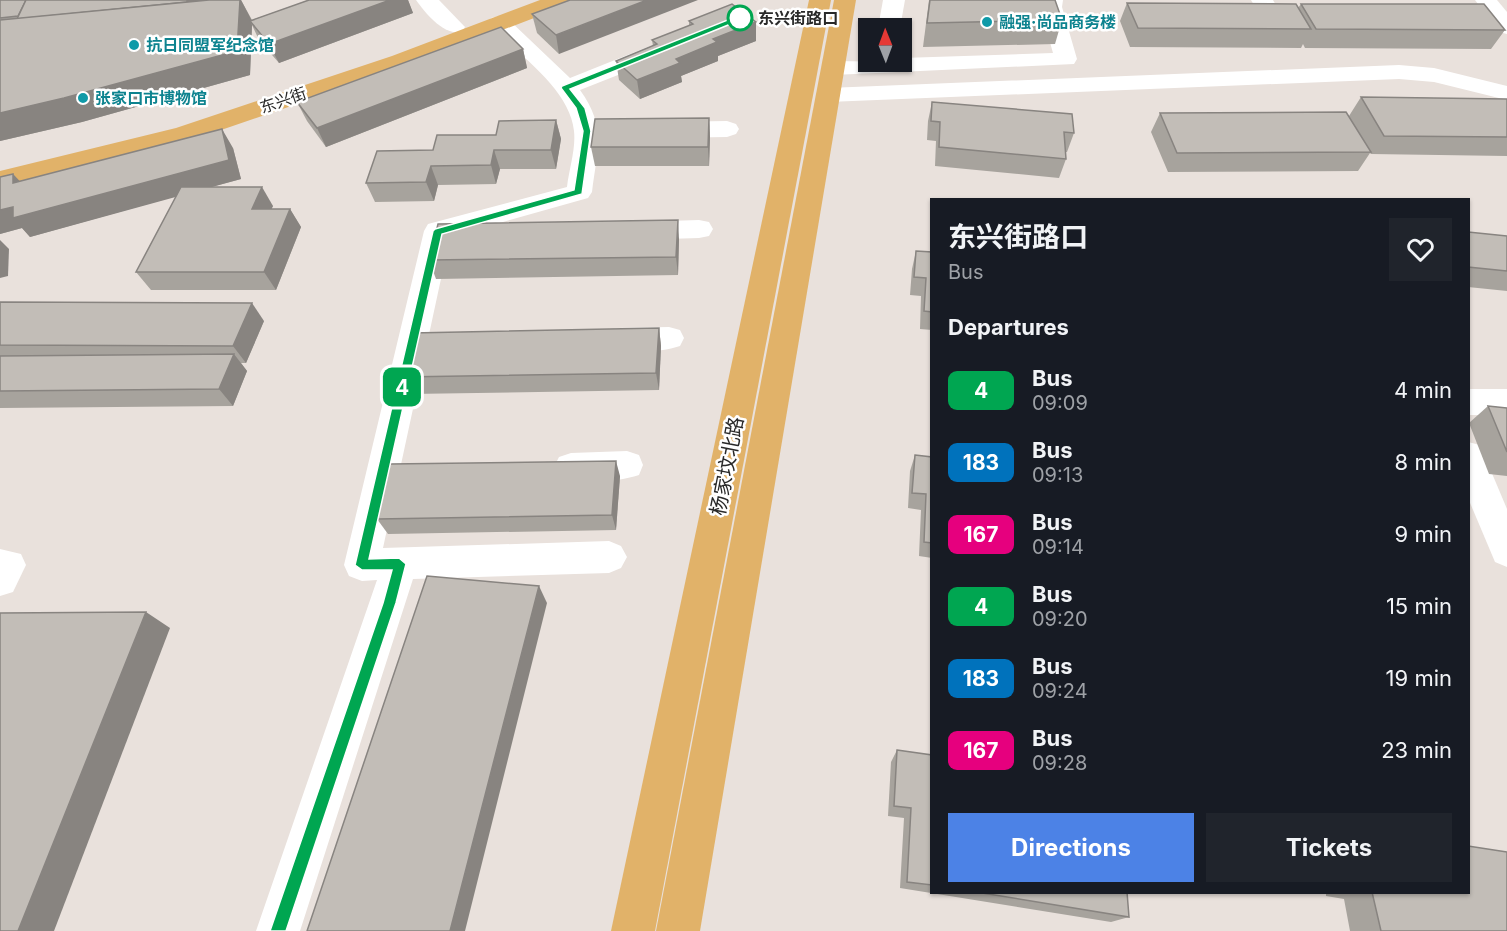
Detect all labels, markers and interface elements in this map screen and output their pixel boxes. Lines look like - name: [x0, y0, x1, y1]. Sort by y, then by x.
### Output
- marker: 东兴街路口: [727, 5, 753, 31]
- place label: 东兴街路口: [758, 8, 838, 28]
- place label: 融强·尚品商务楼: [999, 12, 1116, 32]
- marker: 融强·尚品商务楼: [980, 15, 994, 29]
- north arrow: [858, 18, 912, 72]
- map controls: [858, 18, 912, 72]
- place label: 抗日同盟军纪念馆: [146, 35, 274, 55]
- marker: 抗日同盟军纪念馆: [127, 38, 141, 52]
- street label: 东兴街: [257, 83, 309, 117]
- place label: 张家口市博物馆: [95, 88, 207, 108]
- marker: 张家口市博物馆: [76, 91, 90, 105]
- button: heart: [1389, 218, 1452, 281]
- text: 东兴街路口: [948, 220, 1088, 254]
- text: Bus: [948, 260, 983, 284]
- text: Departures: [948, 314, 1069, 340]
- text: Bus: [1032, 365, 1073, 391]
- line badge: 4: [382, 368, 422, 406]
- text: 4: [395, 375, 409, 400]
- text: 4 min: [1394, 377, 1452, 403]
- text: 4: [974, 378, 988, 403]
- text: 09:09: [1032, 391, 1088, 415]
- street label: 杨家坟北路: [706, 415, 748, 517]
- text: Bus: [1032, 437, 1073, 463]
- text: 8 min: [1395, 449, 1452, 475]
- text: 183: [963, 450, 999, 475]
- text: 09:13: [1032, 463, 1083, 487]
- text: Bus: [1032, 509, 1073, 535]
- text: 9 min: [1395, 521, 1452, 547]
- text: 167: [964, 522, 998, 547]
- text: 09:14: [1032, 535, 1084, 559]
- text: Bus: [1032, 581, 1073, 607]
- text: 15 min: [1386, 593, 1452, 619]
- text: 4: [974, 594, 988, 619]
- text: 09:20: [1032, 607, 1088, 631]
- text: Bus: [1032, 653, 1073, 679]
- text: 19 min: [1386, 665, 1452, 691]
- text: 183: [963, 666, 999, 691]
- text: 09:24: [1032, 679, 1088, 703]
- text: Bus: [1032, 725, 1073, 751]
- text: 23 min: [1381, 737, 1452, 763]
- text: 167: [964, 738, 998, 763]
- text: 09:28: [1032, 751, 1087, 775]
- button: Directions: [948, 813, 1194, 882]
- button: Tickets: [1206, 813, 1452, 882]

